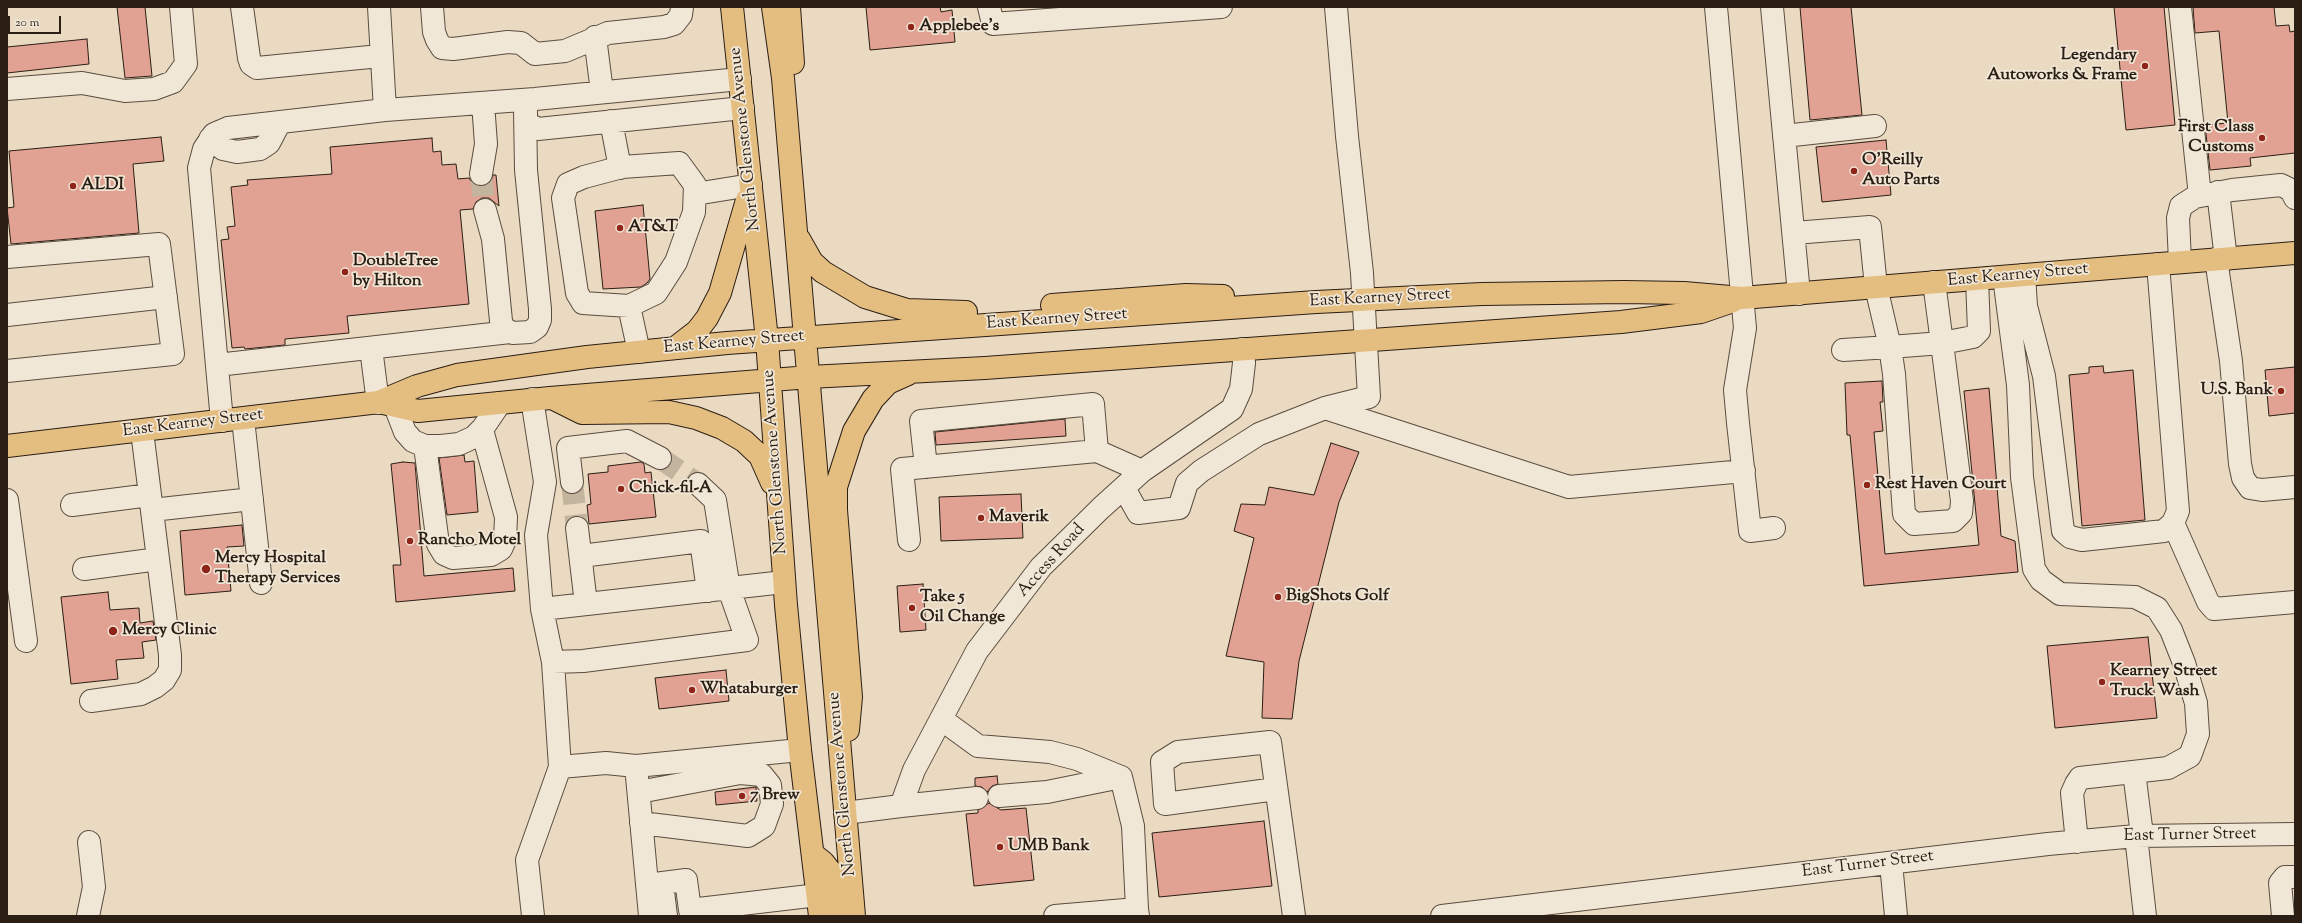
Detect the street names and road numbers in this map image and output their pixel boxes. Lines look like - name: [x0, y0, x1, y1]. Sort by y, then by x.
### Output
- street label: North Glenstone Avenue: [726, 46, 766, 232]
- street label: East Kearney Street: [1947, 260, 2089, 292]
- street label: East Kearney Street: [1309, 285, 1451, 313]
- street label: East Kearney Street: [986, 305, 1128, 335]
- street label: East Kearney Street: [663, 327, 805, 359]
- street label: North Glenstone Avenue: [759, 369, 793, 555]
- street label: East Kearney Street: [122, 405, 264, 443]
- street label: Access Road: [1014, 520, 1090, 602]
- street label: North Glenstone Avenue: [825, 691, 861, 877]
- street label: East Turner Street: [2124, 825, 2256, 847]
- street label: East Turner Street: [1801, 847, 1935, 883]

